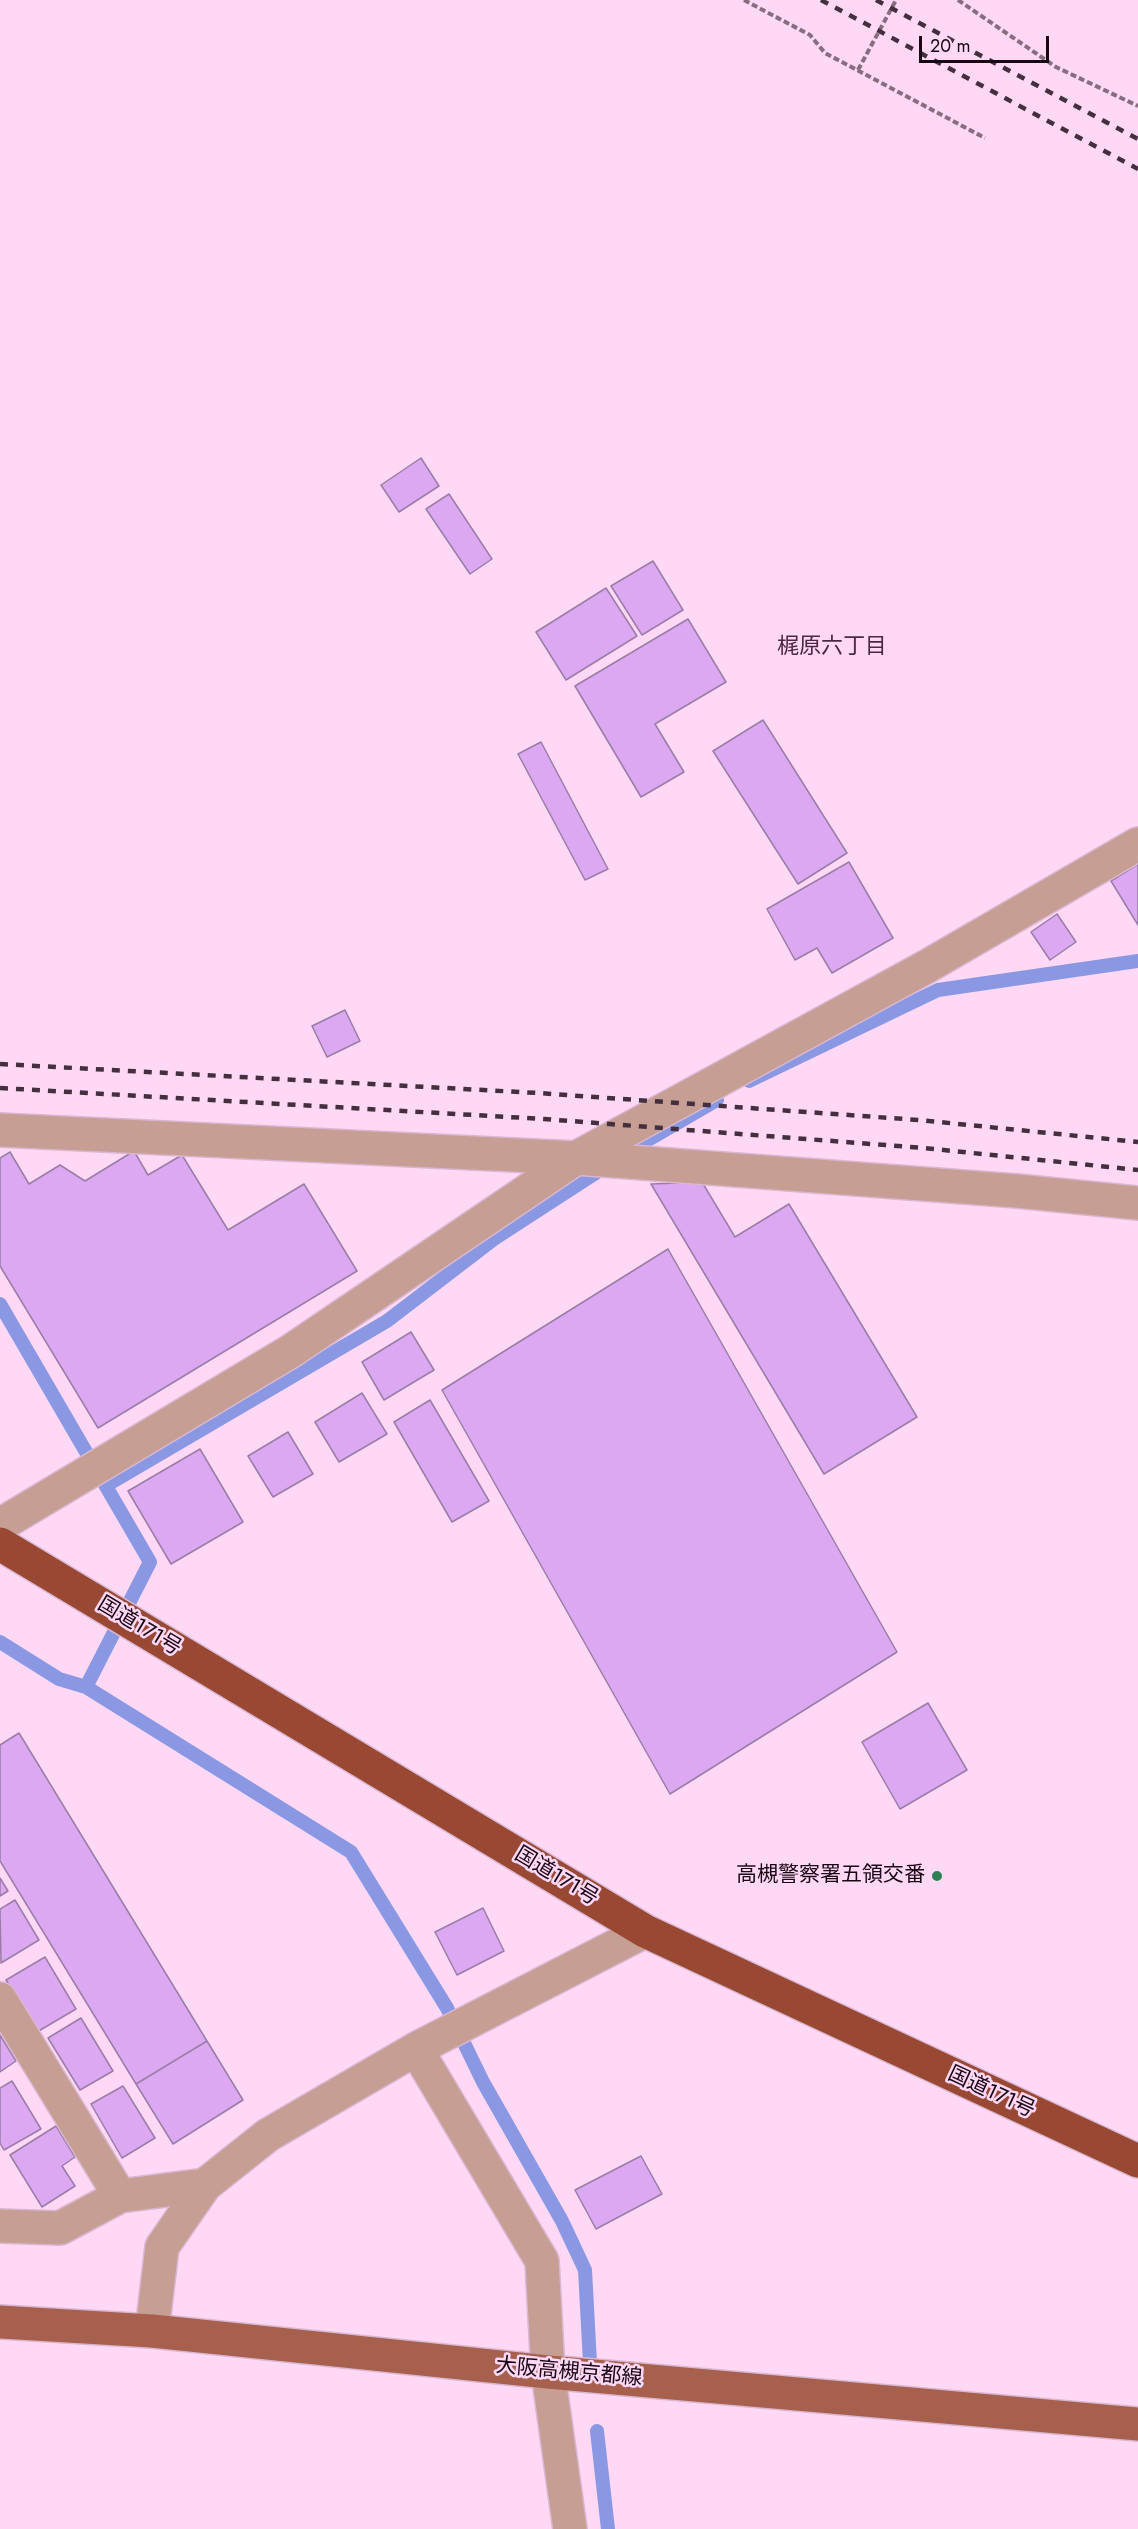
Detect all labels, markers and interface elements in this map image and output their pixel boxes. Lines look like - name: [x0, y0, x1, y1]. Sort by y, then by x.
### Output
- scale bar: [922, 24, 1052, 62]
- text: 20 m: [930, 33, 970, 59]
- district label: 梶原六丁目: [777, 635, 887, 661]
- street label: 国道171号: [93, 1592, 185, 1662]
- street label: 国道171号: [510, 1842, 602, 1912]
- place label: 高槻警察署五領交番: [736, 1863, 925, 1889]
- marker: 高槻警察署五領交番: [930, 1869, 944, 1883]
- street label: 国道171号: [944, 2062, 1038, 2124]
- street label: 大阪高槻京都線: [495, 2354, 643, 2392]

